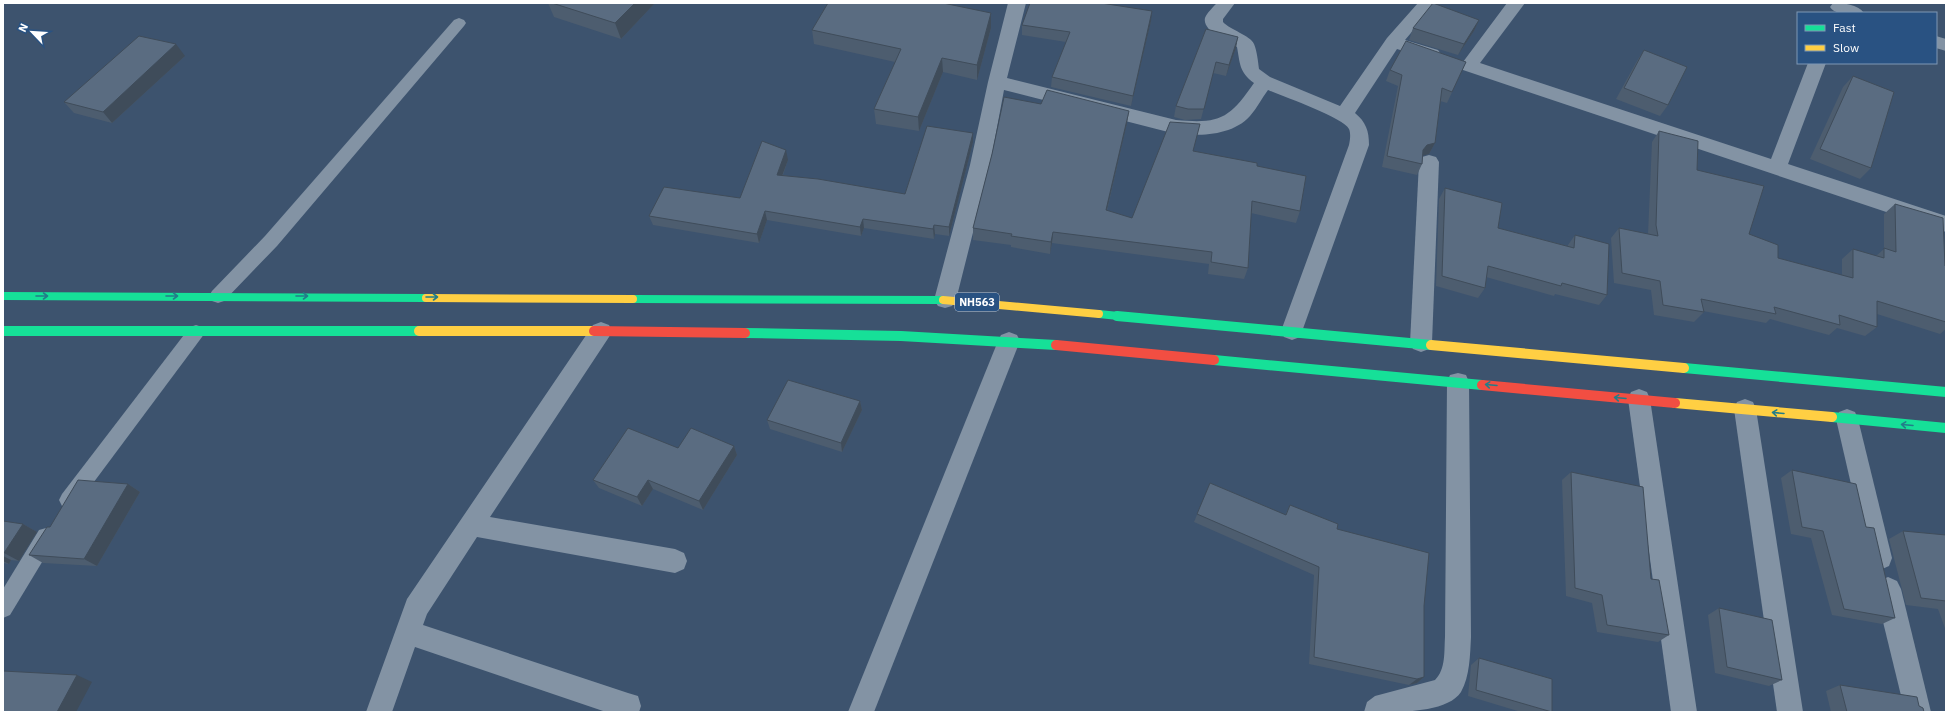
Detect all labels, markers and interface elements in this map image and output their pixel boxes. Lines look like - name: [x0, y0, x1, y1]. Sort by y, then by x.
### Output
- north arrow: [12, 12, 52, 52]
- legend: [1797, 12, 1937, 64]
- text: Fast: [1833, 20, 1856, 35]
- text: N: [15, 21, 31, 34]
- text: Slow: [1833, 40, 1859, 55]
- one-way arrow: [35, 292, 48, 300]
- one-way arrow: [165, 292, 178, 300]
- one-way arrow: [295, 292, 308, 300]
- one-way arrow: [425, 293, 438, 301]
- road number: NH563: [955, 293, 999, 311]
- one-way arrow: [1485, 381, 1498, 389]
- one-way arrow: [1614, 394, 1627, 401]
- one-way arrow: [1772, 409, 1785, 416]
- one-way arrow: [1901, 421, 1914, 428]

